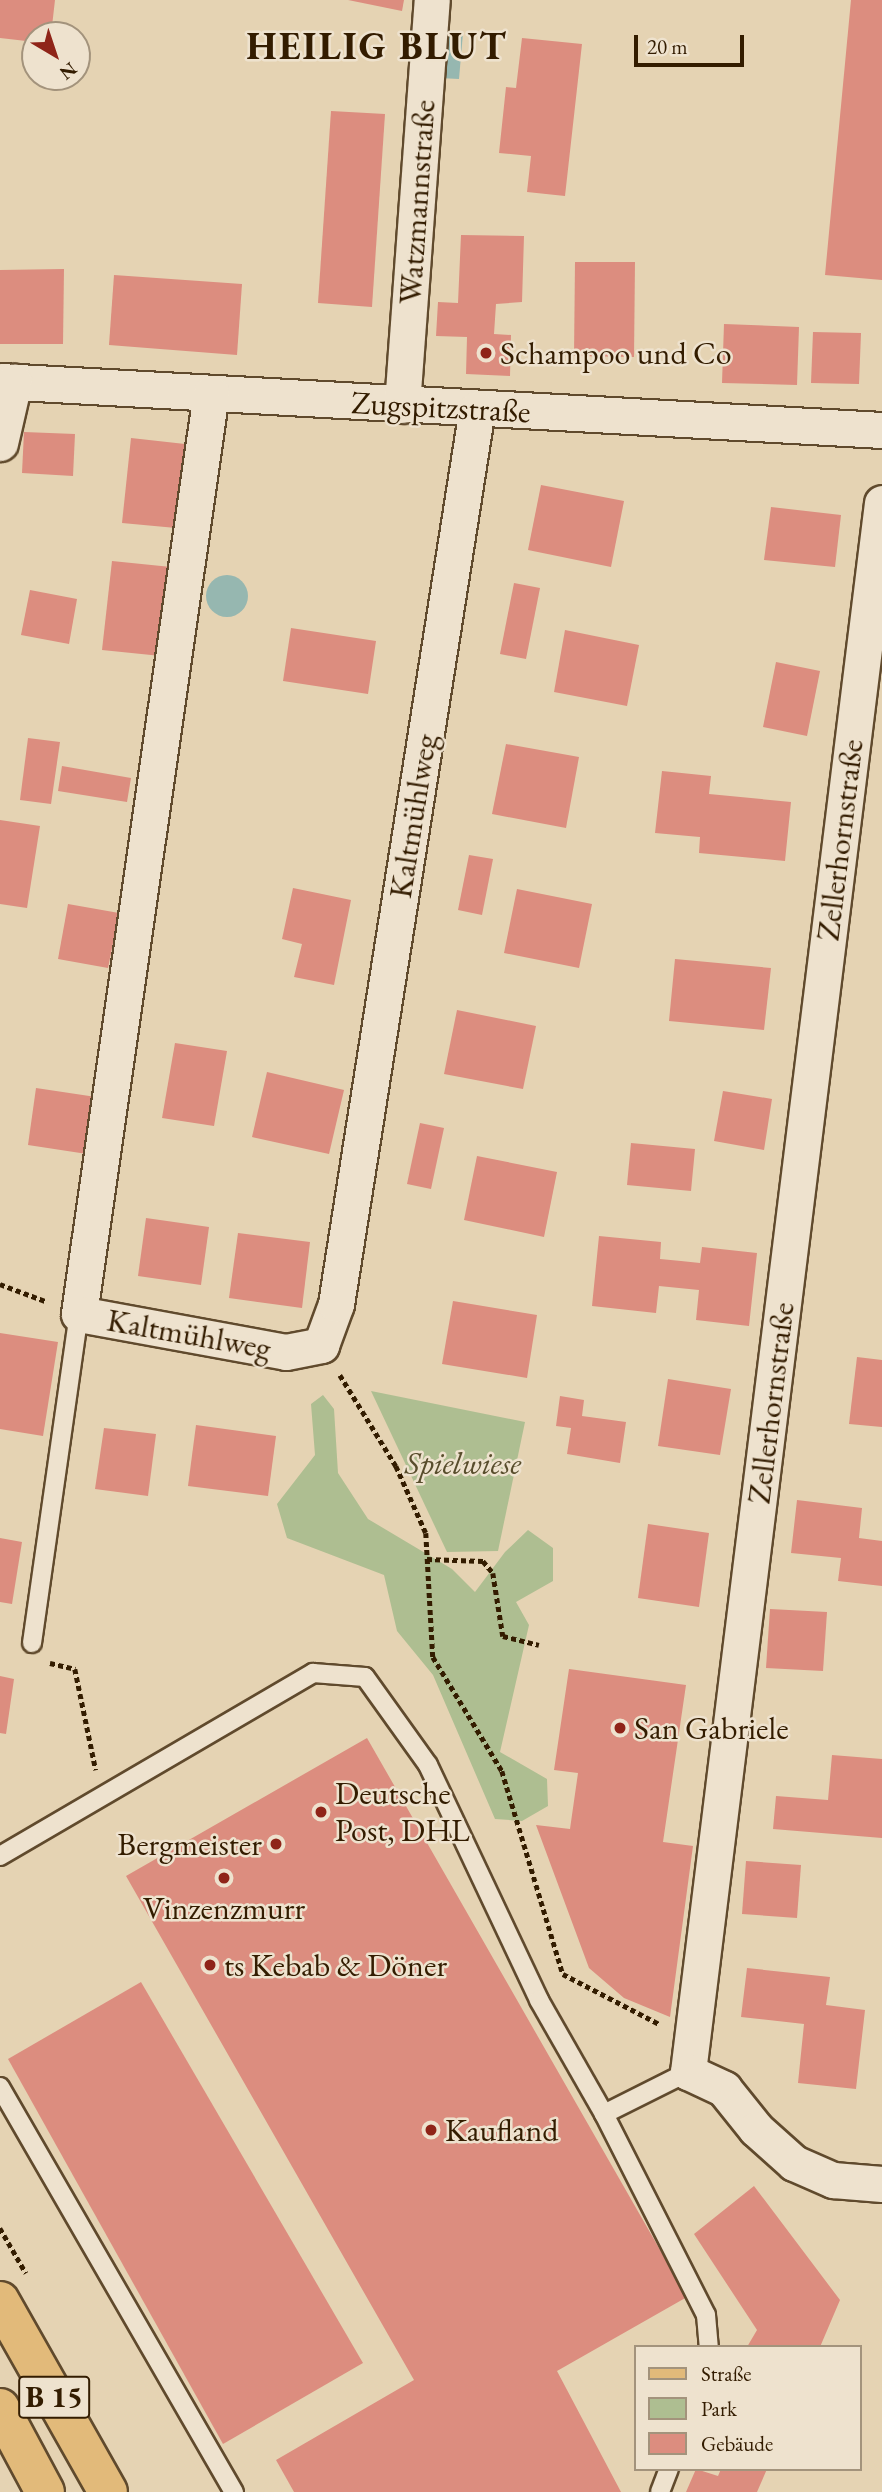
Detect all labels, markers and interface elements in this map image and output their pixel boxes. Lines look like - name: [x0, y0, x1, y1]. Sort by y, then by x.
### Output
- north arrow: [21, 21, 91, 91]
- scale bar: [637, 21, 747, 65]
- district label: HEILIG BLUT: [248, 23, 506, 69]
- text: 20 m: [647, 33, 688, 60]
- text: N: [54, 57, 82, 86]
- street label: Watzmannstraße: [391, 98, 443, 306]
- place label: Schampoo und Co: [500, 334, 732, 372]
- marker: Schampoo und Co: [478, 345, 494, 361]
- street label: Zugspitzstraße: [350, 383, 532, 431]
- street label: Kaltmühlweg: [381, 731, 445, 901]
- street label: Zellerhornstraße: [809, 737, 871, 943]
- street label: Zellerhornstraße: [740, 1300, 802, 1506]
- street label: Kaltmühlweg: [104, 1301, 274, 1367]
- park label: Spielwiese: [405, 1444, 521, 1482]
- place label: San Gabriele: [634, 1709, 789, 1747]
- marker: San Gabriele: [612, 1720, 628, 1736]
- place label: Deutsche Post, DHL: [335, 1775, 470, 1850]
- marker: Deutsche Post, DHL: [313, 1804, 329, 1820]
- place label: Bergmeister: [117, 1825, 262, 1863]
- marker: Bergmeister: [268, 1836, 284, 1852]
- marker: Vinzenzmurr: [216, 1870, 232, 1886]
- place label: Vinzenzmurr: [143, 1889, 305, 1927]
- place label: ts Kebab & Döner: [224, 1946, 447, 1984]
- marker: ts Kebab & Döner: [202, 1957, 218, 1973]
- place label: Kaufland: [445, 2111, 558, 2149]
- marker: Kaufland: [423, 2122, 439, 2138]
- legend: [634, 2345, 861, 2471]
- text: Straße: [701, 2360, 752, 2387]
- road number: B 15: [17, 2370, 91, 2424]
- text: Park: [701, 2395, 737, 2422]
- text: Gebäude: [701, 2430, 773, 2457]

